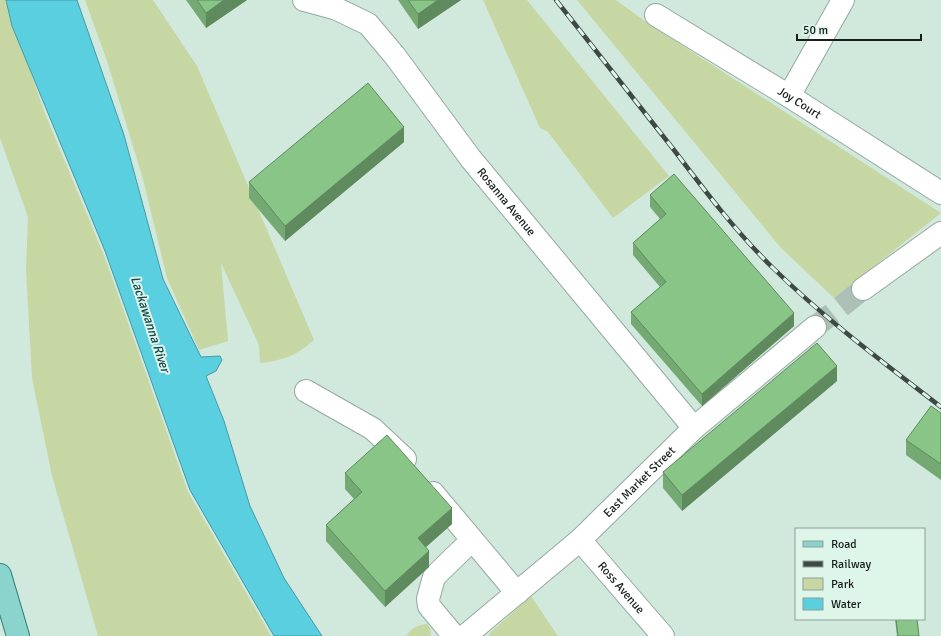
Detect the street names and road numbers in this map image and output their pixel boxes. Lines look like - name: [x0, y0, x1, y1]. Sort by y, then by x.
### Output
- street label: Joy Court: [775, 84, 824, 122]
- street label: Rosanna Avenue: [473, 165, 539, 239]
- street label: East Market Street: [601, 443, 679, 521]
- street label: Ross Avenue: [594, 559, 647, 617]

